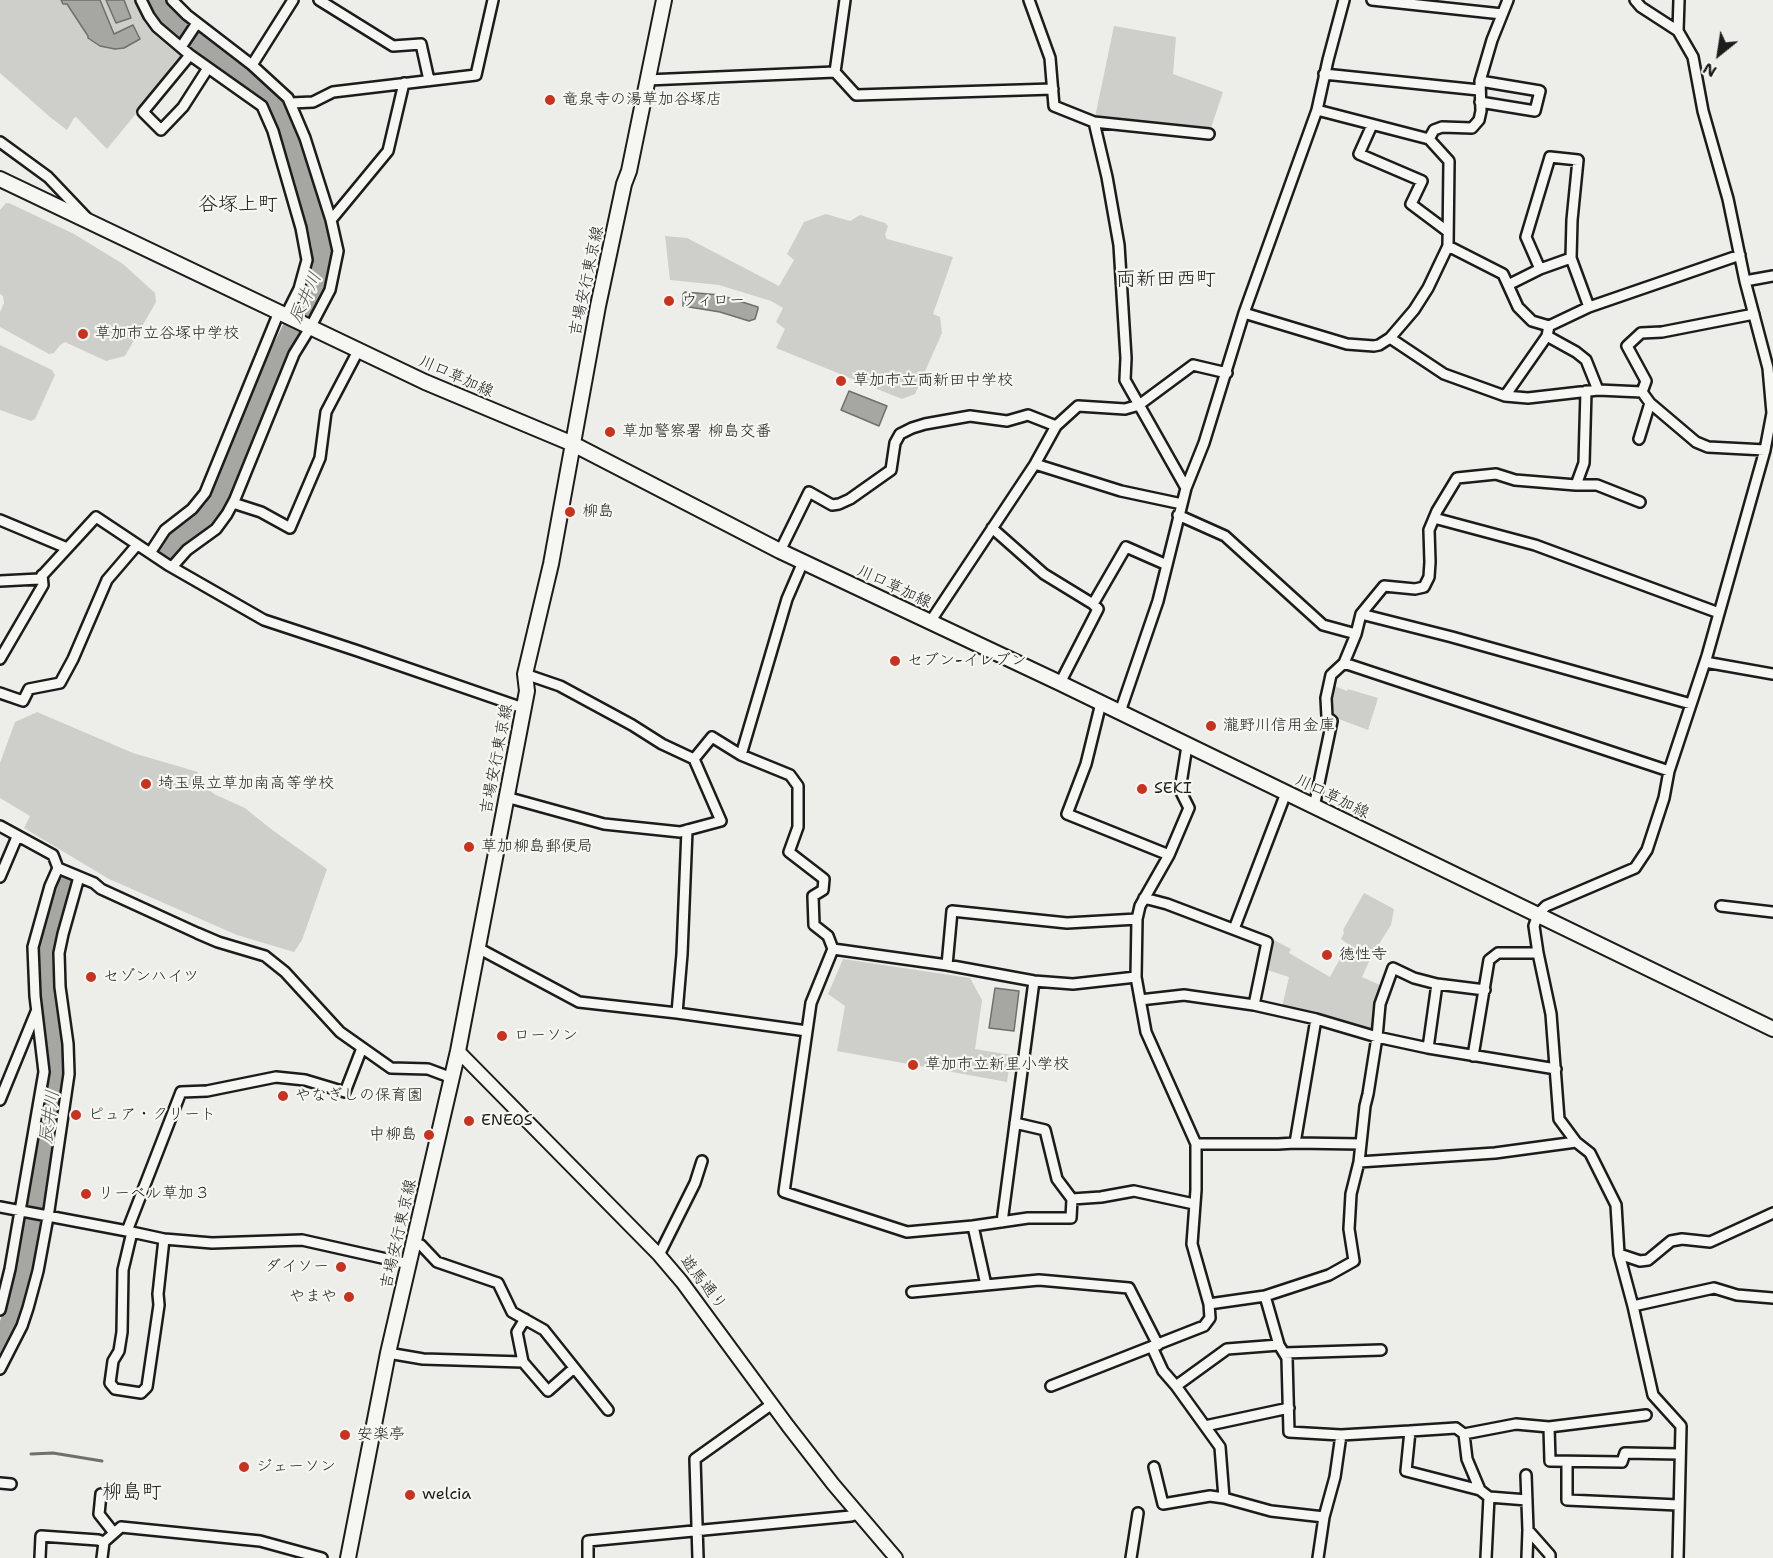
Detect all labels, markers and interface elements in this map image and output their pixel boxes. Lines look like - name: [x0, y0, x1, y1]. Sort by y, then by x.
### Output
- north arrow: [1689, 24, 1749, 84]
- text: N: [1699, 58, 1720, 82]
- place label: 竜泉寺の湯草加谷塚店: [562, 90, 722, 110]
- marker: 竜泉寺の湯草加谷塚店: [543, 93, 557, 107]
- district label: 谷塚上町: [198, 193, 278, 217]
- street label: 吉場安行東京線: [566, 224, 608, 338]
- district label: 両新田西町: [1116, 268, 1216, 292]
- water label: 辰井川: [285, 269, 327, 327]
- place label: ウィロー: [681, 291, 745, 311]
- marker: ウィロー: [662, 294, 676, 308]
- place label: 草加市立谷塚中学校: [95, 324, 239, 344]
- marker: 草加市立谷塚中学校: [76, 327, 90, 341]
- street label: 川口草加線: [416, 352, 496, 402]
- place label: 草加市立両新田中学校: [853, 371, 1013, 391]
- marker: 草加市立両新田中学校: [834, 374, 848, 388]
- place label: 草加警察署 柳島交番: [622, 422, 771, 442]
- marker: 草加警察署 柳島交番: [603, 425, 617, 439]
- place label: 柳島: [582, 502, 614, 522]
- marker: 柳島: [563, 505, 577, 519]
- street label: 川口草加線: [854, 561, 934, 613]
- place label: セブン-イレブン: [907, 651, 1027, 671]
- marker: セブン-イレブン: [888, 654, 902, 668]
- street label: 吉場安行東京線: [477, 702, 517, 816]
- place label: 瀧野川信用金庫: [1223, 716, 1335, 736]
- marker: 瀧野川信用金庫: [1204, 719, 1218, 733]
- street label: 川口草加線: [1292, 771, 1372, 823]
- place label: 埼玉県立草加南高等学校: [158, 774, 334, 794]
- marker: 埼玉県立草加南高等学校: [139, 777, 153, 791]
- place label: SEKI: [1154, 779, 1192, 799]
- marker: SEKI: [1135, 782, 1149, 796]
- place label: 草加柳島郵便局: [481, 837, 593, 857]
- marker: 草加柳島郵便局: [462, 840, 476, 854]
- place label: 徳性寺: [1339, 945, 1387, 965]
- marker: 徳性寺: [1320, 948, 1334, 962]
- place label: セゾンハイツ: [103, 967, 199, 987]
- marker: セゾンハイツ: [84, 970, 98, 984]
- place label: ローソン: [514, 1026, 578, 1046]
- marker: ローソン: [495, 1029, 509, 1043]
- place label: 草加市立新里小学校: [925, 1055, 1069, 1075]
- marker: 草加市立新里小学校: [906, 1058, 920, 1072]
- place label: やなぎしの保育園: [295, 1086, 423, 1106]
- water label: 辰井川: [36, 1089, 64, 1145]
- marker: やなぎしの保育園: [276, 1089, 290, 1103]
- place label: ピュア・クリート: [88, 1105, 216, 1125]
- marker: ピュア・クリート: [69, 1108, 83, 1122]
- place label: ENEOS: [481, 1111, 533, 1131]
- marker: ENEOS: [462, 1114, 476, 1128]
- place label: 中柳島: [369, 1125, 417, 1145]
- marker: 中柳島: [422, 1128, 436, 1142]
- street label: 吉場安行東京線: [377, 1177, 421, 1291]
- place label: リーベル草加３: [98, 1184, 210, 1204]
- marker: リーベル草加３: [79, 1187, 93, 1201]
- street label: 遊馬通り: [676, 1252, 730, 1314]
- place label: ダイソー: [265, 1257, 329, 1277]
- marker: ダイソー: [334, 1260, 348, 1274]
- place label: やまや: [289, 1287, 337, 1307]
- marker: やまや: [342, 1290, 356, 1304]
- place label: 安楽亭: [357, 1425, 405, 1445]
- marker: 安楽亭: [338, 1428, 352, 1442]
- place label: ジェーソン: [256, 1457, 336, 1477]
- marker: ジェーソン: [237, 1460, 251, 1474]
- district label: 柳島町: [102, 1481, 162, 1505]
- place label: welcia: [422, 1485, 471, 1505]
- marker: welcia: [403, 1488, 417, 1502]

